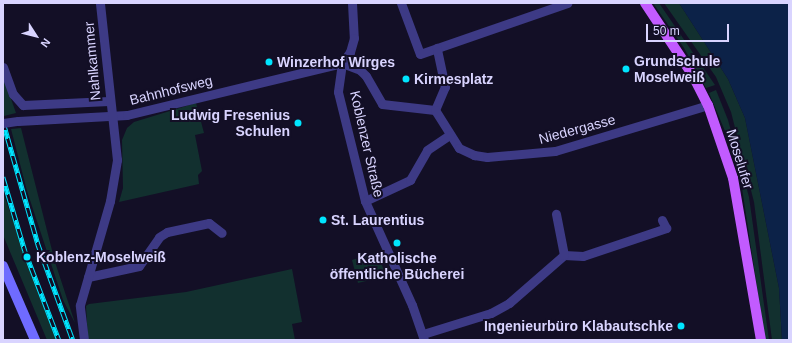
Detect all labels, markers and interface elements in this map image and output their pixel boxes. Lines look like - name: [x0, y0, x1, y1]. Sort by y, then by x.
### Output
- north arrow: [16, 16, 56, 56]
- scale bar: [648, 16, 731, 42]
- street label: Nahlkammer: [80, 21, 104, 101]
- text: 50 m: [653, 24, 680, 38]
- text: N: [39, 36, 53, 50]
- place label: Grundschule Moselweiß: [634, 53, 720, 86]
- place label: Winzerhof Wirges: [277, 54, 395, 70]
- marker: Winzerhof Wirges: [264, 57, 274, 67]
- marker: Grundschule Moselweiß: [621, 64, 631, 74]
- place label: Kirmesplatz: [414, 71, 493, 87]
- street label: Bahnhofsweg: [128, 72, 214, 108]
- marker: Kirmesplatz: [401, 74, 411, 84]
- street label: Koblenzer Straße: [347, 89, 387, 199]
- place label: Ludwig Fresenius Schulen: [171, 107, 290, 140]
- street label: Niedergasse: [537, 111, 617, 147]
- marker: Ludwig Fresenius Schulen: [293, 118, 303, 128]
- street label: Moselufer: [723, 127, 757, 191]
- place label: St. Laurentius: [331, 212, 424, 228]
- marker: St. Laurentius: [318, 215, 328, 225]
- marker: Katholische öffentliche Bücherei: [392, 238, 402, 248]
- place label: Koblenz-Moselweiß: [36, 249, 166, 265]
- place label: Katholische öffentliche Bücherei: [330, 250, 464, 282]
- marker: Koblenz-Moselweiß: [21, 251, 33, 263]
- place label: Ingenieurbüro Klabautschke: [484, 318, 673, 334]
- marker: Ingenieurbüro Klabautschke: [676, 321, 686, 331]

